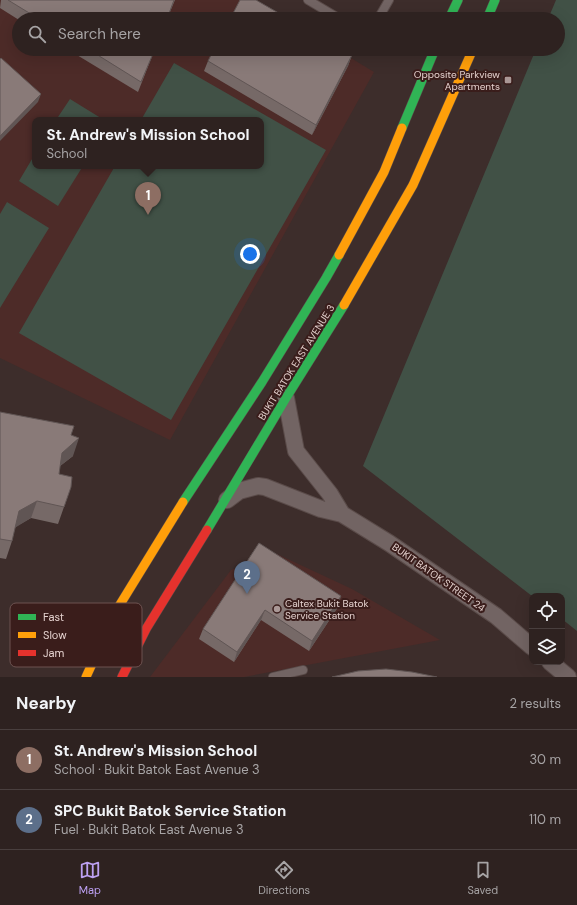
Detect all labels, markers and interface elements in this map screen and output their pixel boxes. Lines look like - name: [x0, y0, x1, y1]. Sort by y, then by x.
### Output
- search box: [12, 12, 565, 56]
- icon: search: [26, 23, 48, 45]
- text: Search here: [58, 24, 141, 44]
- place label: Opposite Parkview Apartments: [414, 68, 500, 93]
- marker: Opposite Parkview Apartments: [503, 75, 513, 85]
- popup: [32, 117, 264, 169]
- text: St. Andrew's Mission School: [46, 125, 250, 145]
- text: School: [46, 145, 87, 162]
- pin: 1: [135, 182, 161, 215]
- your location: [240, 244, 260, 264]
- street label: BUKIT BATOK EAST AVENUE 3: [255, 302, 338, 423]
- street label: BUKIT BATOK STREET 24: [390, 540, 488, 614]
- pin: 2: [234, 561, 260, 594]
- map controls: [529, 593, 565, 665]
- button: locate: [529, 593, 565, 629]
- place label: Caltex Bukit Batok Service Station: [285, 597, 369, 622]
- legend: [10, 603, 142, 667]
- marker: Caltex Bukit Batok Service Station: [272, 604, 282, 614]
- text: Fast: [43, 610, 64, 624]
- text: Slow: [43, 628, 67, 642]
- button: layers: [529, 629, 565, 665]
- text: Jam: [43, 646, 64, 660]
- text: Nearby: [16, 692, 76, 714]
- text: 2 results: [510, 695, 561, 712]
- text: St. Andrew's Mission School: [54, 741, 257, 761]
- text: 1: [27, 751, 31, 768]
- text: 30 m: [529, 751, 561, 768]
- text: School · Bukit Batok East Avenue 3: [54, 761, 260, 778]
- text: SPC Bukit Batok Service Station: [54, 801, 286, 821]
- text: 2: [25, 811, 33, 828]
- text: 110 m: [529, 811, 561, 828]
- text: Fuel · Bukit Batok East Avenue 3: [54, 821, 244, 838]
- tab: Map: [79, 859, 101, 897]
- tab: Directions: [258, 859, 310, 897]
- tab: Saved: [467, 859, 498, 897]

